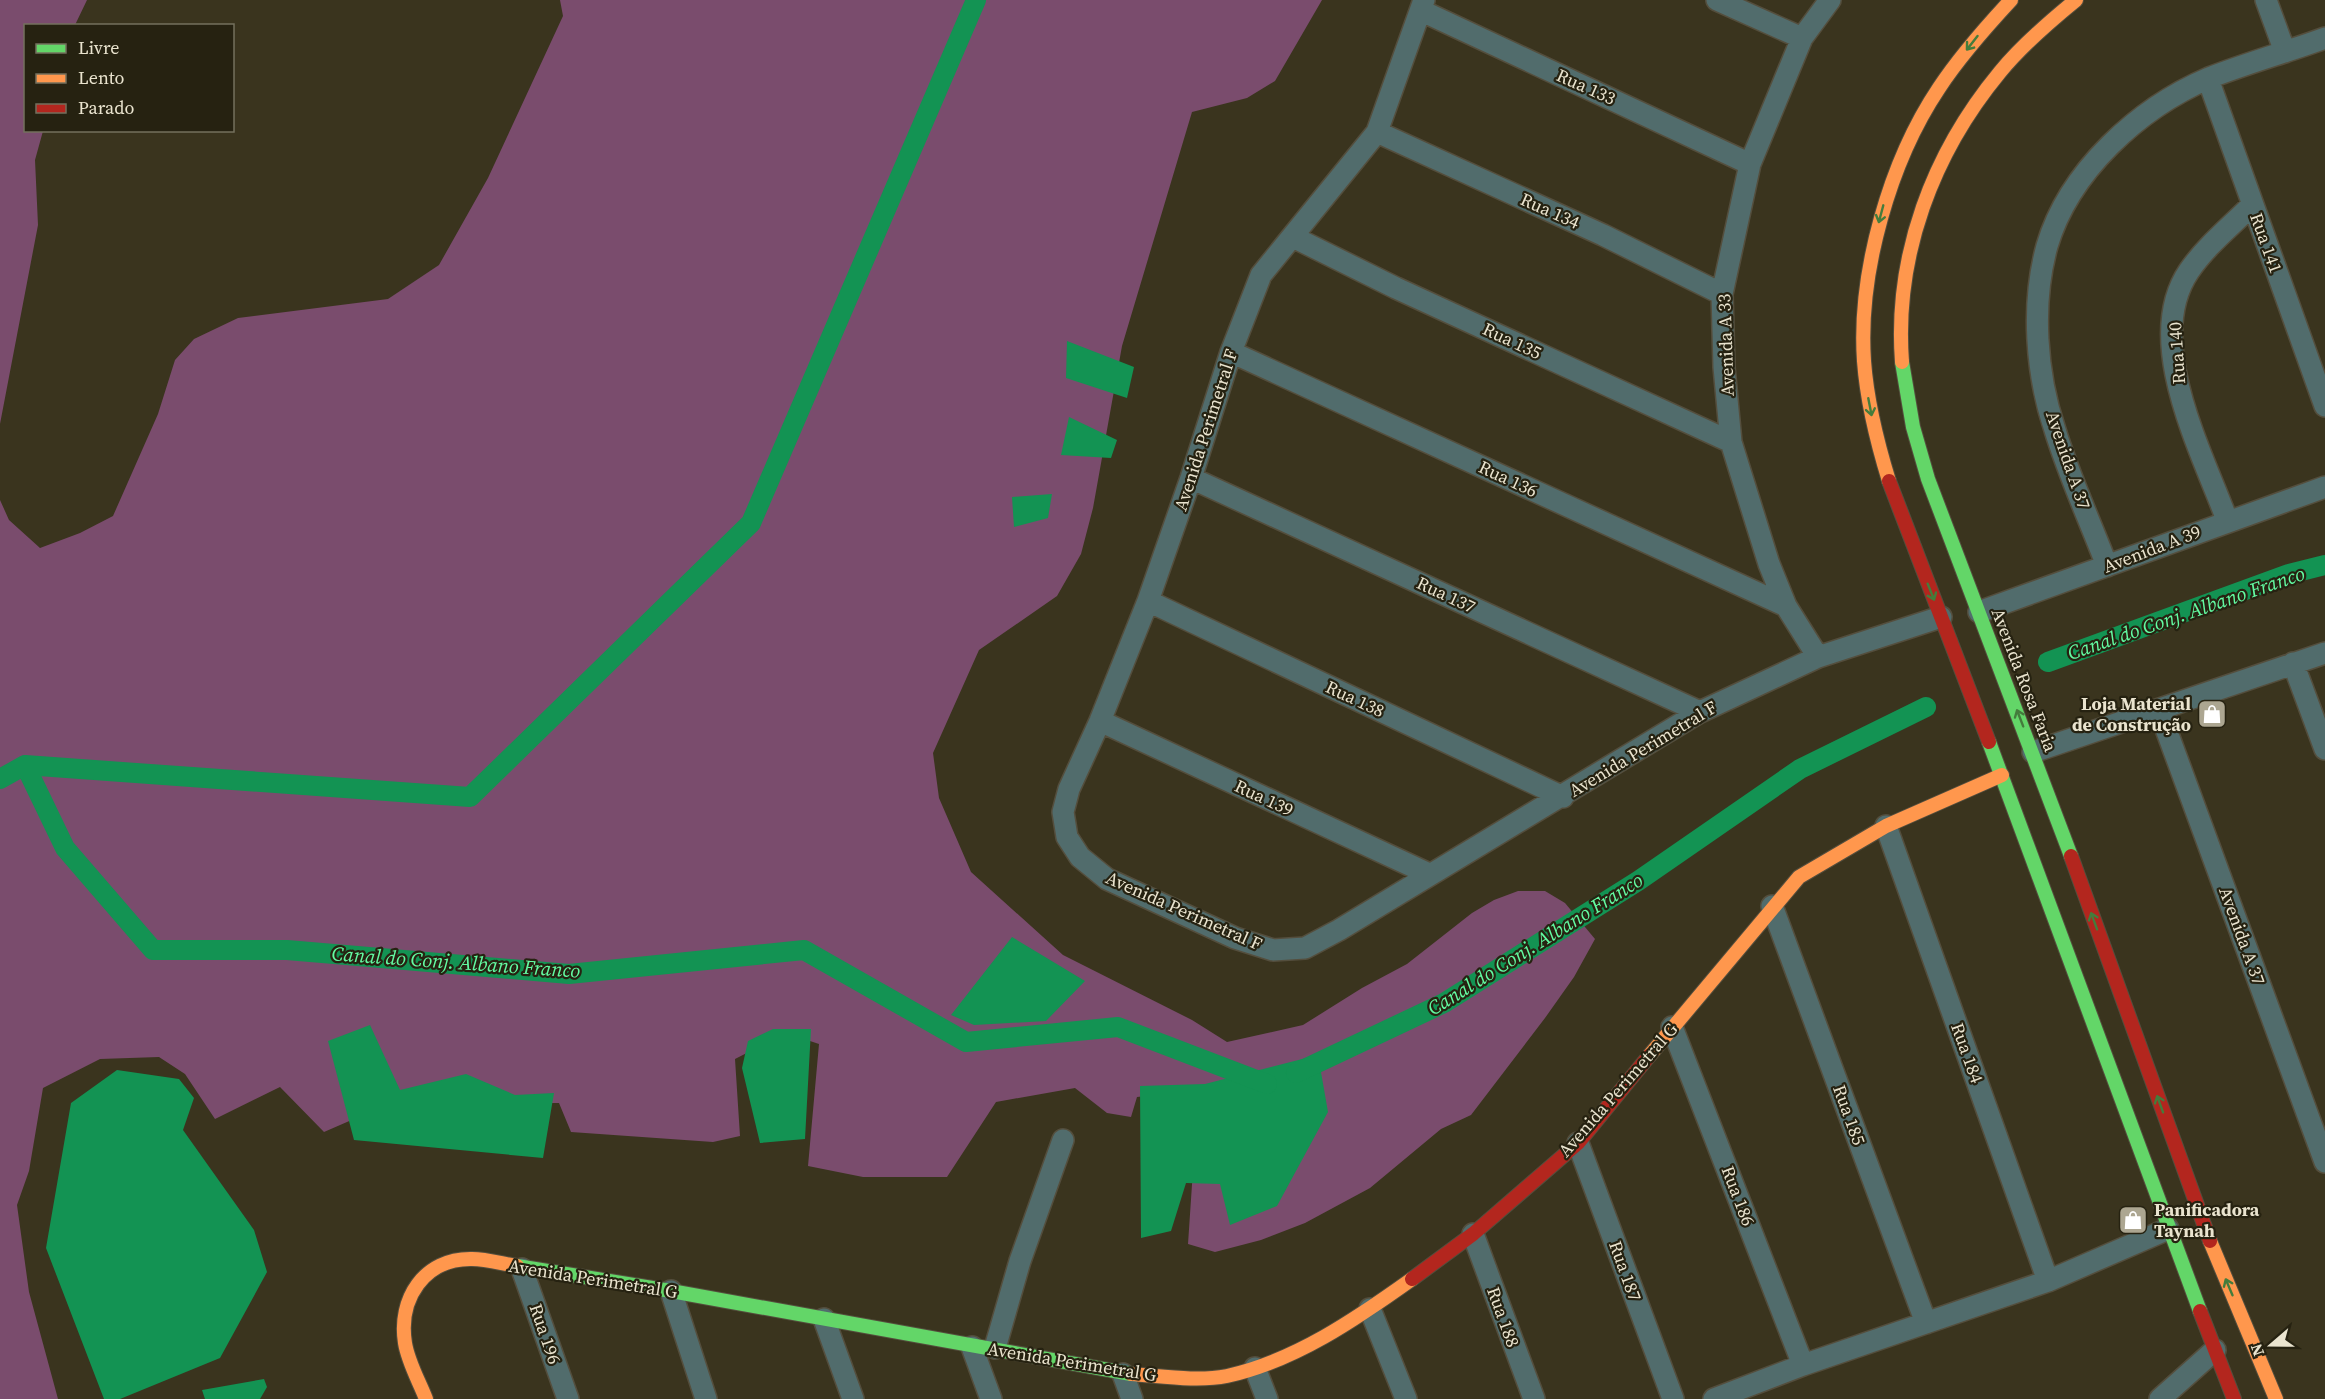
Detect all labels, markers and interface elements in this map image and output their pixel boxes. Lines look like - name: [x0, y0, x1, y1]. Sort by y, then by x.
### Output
- legend: [24, 24, 234, 132]
- text: Livre: [78, 35, 120, 60]
- one-way arrow: [1965, 35, 1978, 51]
- street label: Rua 133: [1553, 62, 1620, 111]
- text: Lento: [78, 65, 125, 90]
- text: Parado: [78, 95, 134, 120]
- street label: Rua 134: [1517, 186, 1584, 235]
- one-way arrow: [1875, 204, 1887, 223]
- street label: Rua 141: [2244, 209, 2289, 276]
- street label: Avenida A 33: [1711, 293, 1740, 397]
- street label: Rua 135: [1479, 316, 1546, 365]
- street label: Rua 140: [2162, 321, 2191, 385]
- street label: Avenida Perimetral F: [1168, 346, 1243, 514]
- one-way arrow: [1865, 397, 1876, 416]
- street label: Avenida A 37: [2040, 407, 2097, 512]
- street label: Rua 136: [1475, 454, 1542, 503]
- street label: Avenida A 39: [2099, 518, 2204, 579]
- water label: Canal do Conj. Albano Franco: [2064, 559, 2309, 667]
- street label: Rua 137: [1413, 570, 1480, 619]
- one-way arrow: [1926, 582, 1937, 600]
- street label: Avenida Rosa Faria: [1986, 604, 2064, 756]
- street label: Rua 138: [1322, 674, 1389, 723]
- place label: Loja Material de Construção: [2072, 691, 2191, 737]
- street label: Avenida Perimetral F: [1564, 694, 1721, 803]
- shop icon: Loja Material de Construção: [2196, 698, 2228, 730]
- one-way arrow: [2014, 709, 2025, 728]
- street label: Rua 139: [1231, 773, 1298, 822]
- street label: Avenida Perimetral F: [1102, 865, 1266, 956]
- water label: Canal do Conj. Albano Franco: [1422, 866, 1648, 1022]
- street label: Avenida A 37: [2213, 883, 2272, 988]
- one-way arrow: [2088, 912, 2099, 931]
- water label: Canal do Conj. Albano Franco: [331, 939, 582, 985]
- street label: Avenida Perimetral G: [1552, 1017, 1683, 1162]
- street label: Rua 184: [1945, 1019, 1990, 1086]
- street label: Rua 185: [1827, 1081, 1872, 1148]
- one-way arrow: [2154, 1096, 2165, 1114]
- street label: Rua 186: [1716, 1162, 1761, 1229]
- place label: Panificadora Taynah: [2154, 1197, 2260, 1243]
- shop icon: Panificadora Taynah: [2117, 1204, 2149, 1236]
- street label: Rua 187: [1603, 1237, 1648, 1304]
- street label: Avenida Perimetral G: [507, 1253, 679, 1304]
- one-way arrow: [2222, 1278, 2233, 1296]
- street label: Rua 188: [1481, 1283, 1526, 1350]
- street label: Rua 196: [524, 1300, 567, 1367]
- north arrow: [2241, 1315, 2301, 1375]
- street label: Avenida Perimetral G: [986, 1336, 1158, 1387]
- text: N: [2244, 1341, 2269, 1359]

